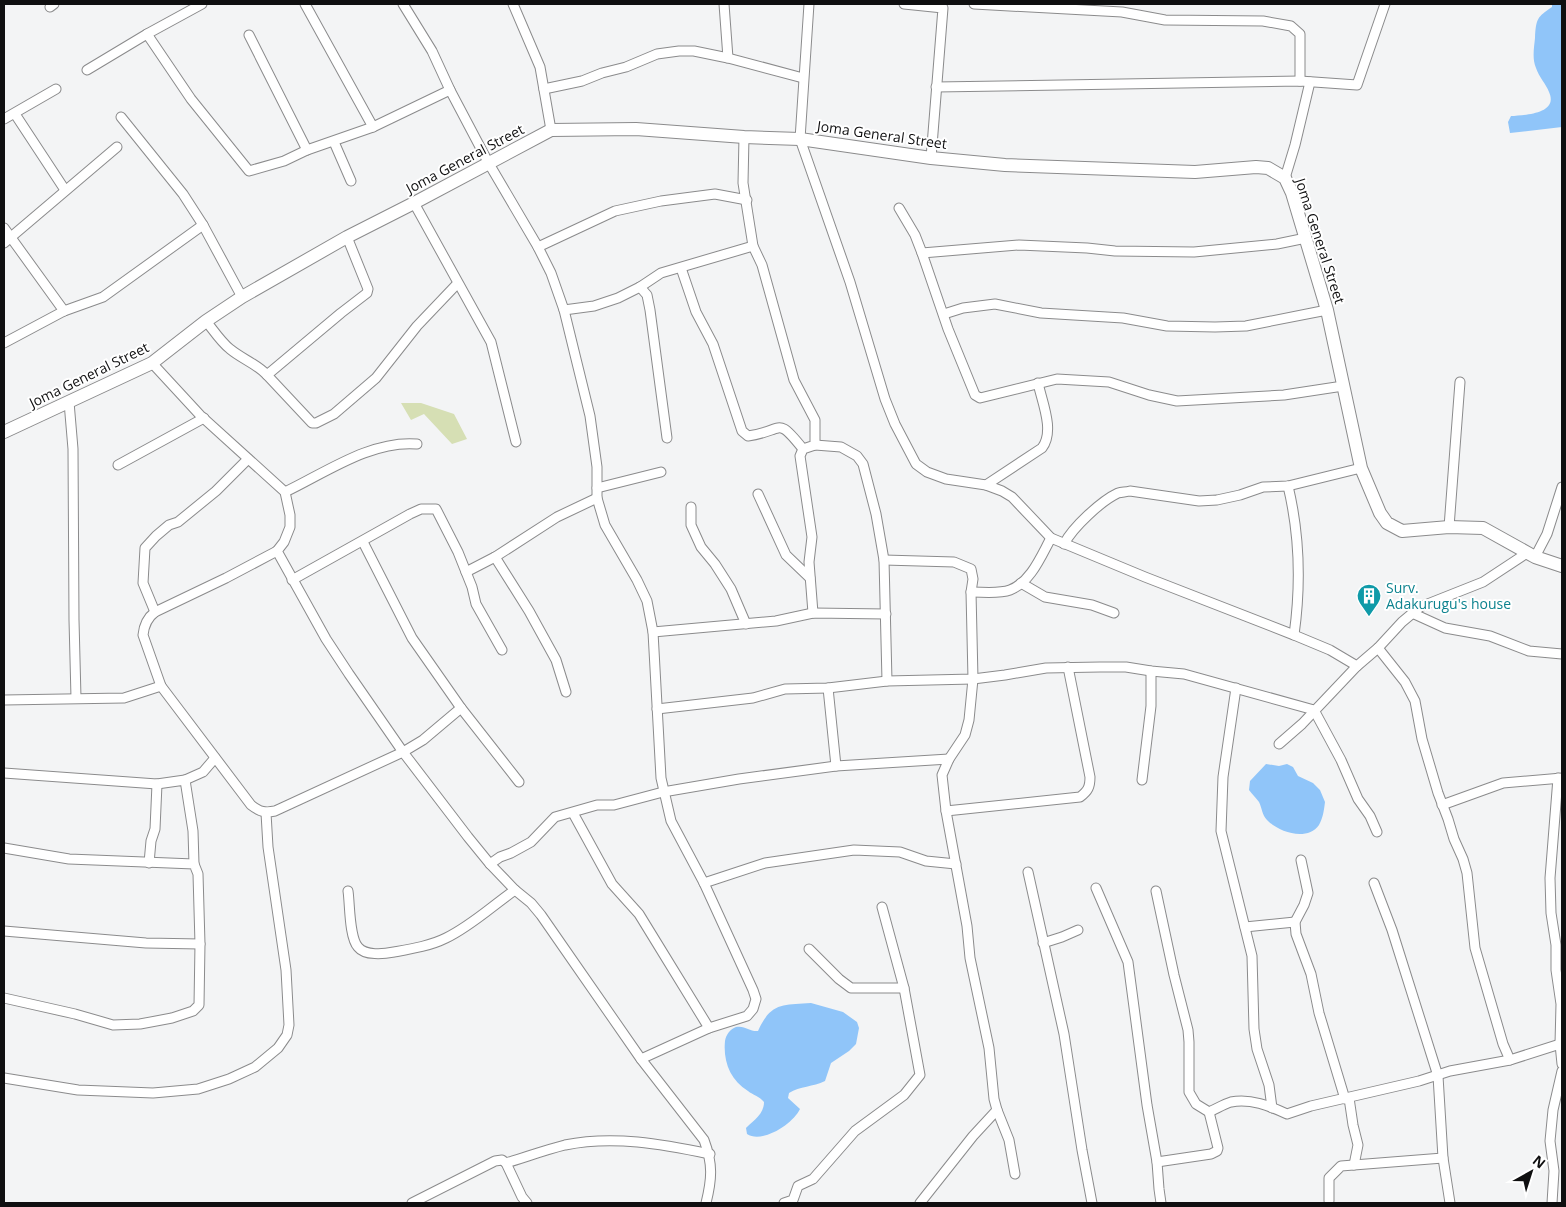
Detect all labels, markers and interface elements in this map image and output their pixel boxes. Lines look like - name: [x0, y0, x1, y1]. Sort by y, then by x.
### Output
- street label: Joma General Street: [814, 116, 948, 153]
- street label: Joma General Street: [401, 119, 527, 199]
- street label: Joma General Street: [1291, 174, 1350, 306]
- street label: Joma General Street: [24, 337, 152, 413]
- place label: Surv. Adakurugu's house: [1386, 578, 1511, 613]
- building icon: Surv. Adakurugu's house: [1356, 583, 1382, 617]
- north arrow: [1506, 1147, 1556, 1197]
- text: N: [1529, 1151, 1550, 1172]

